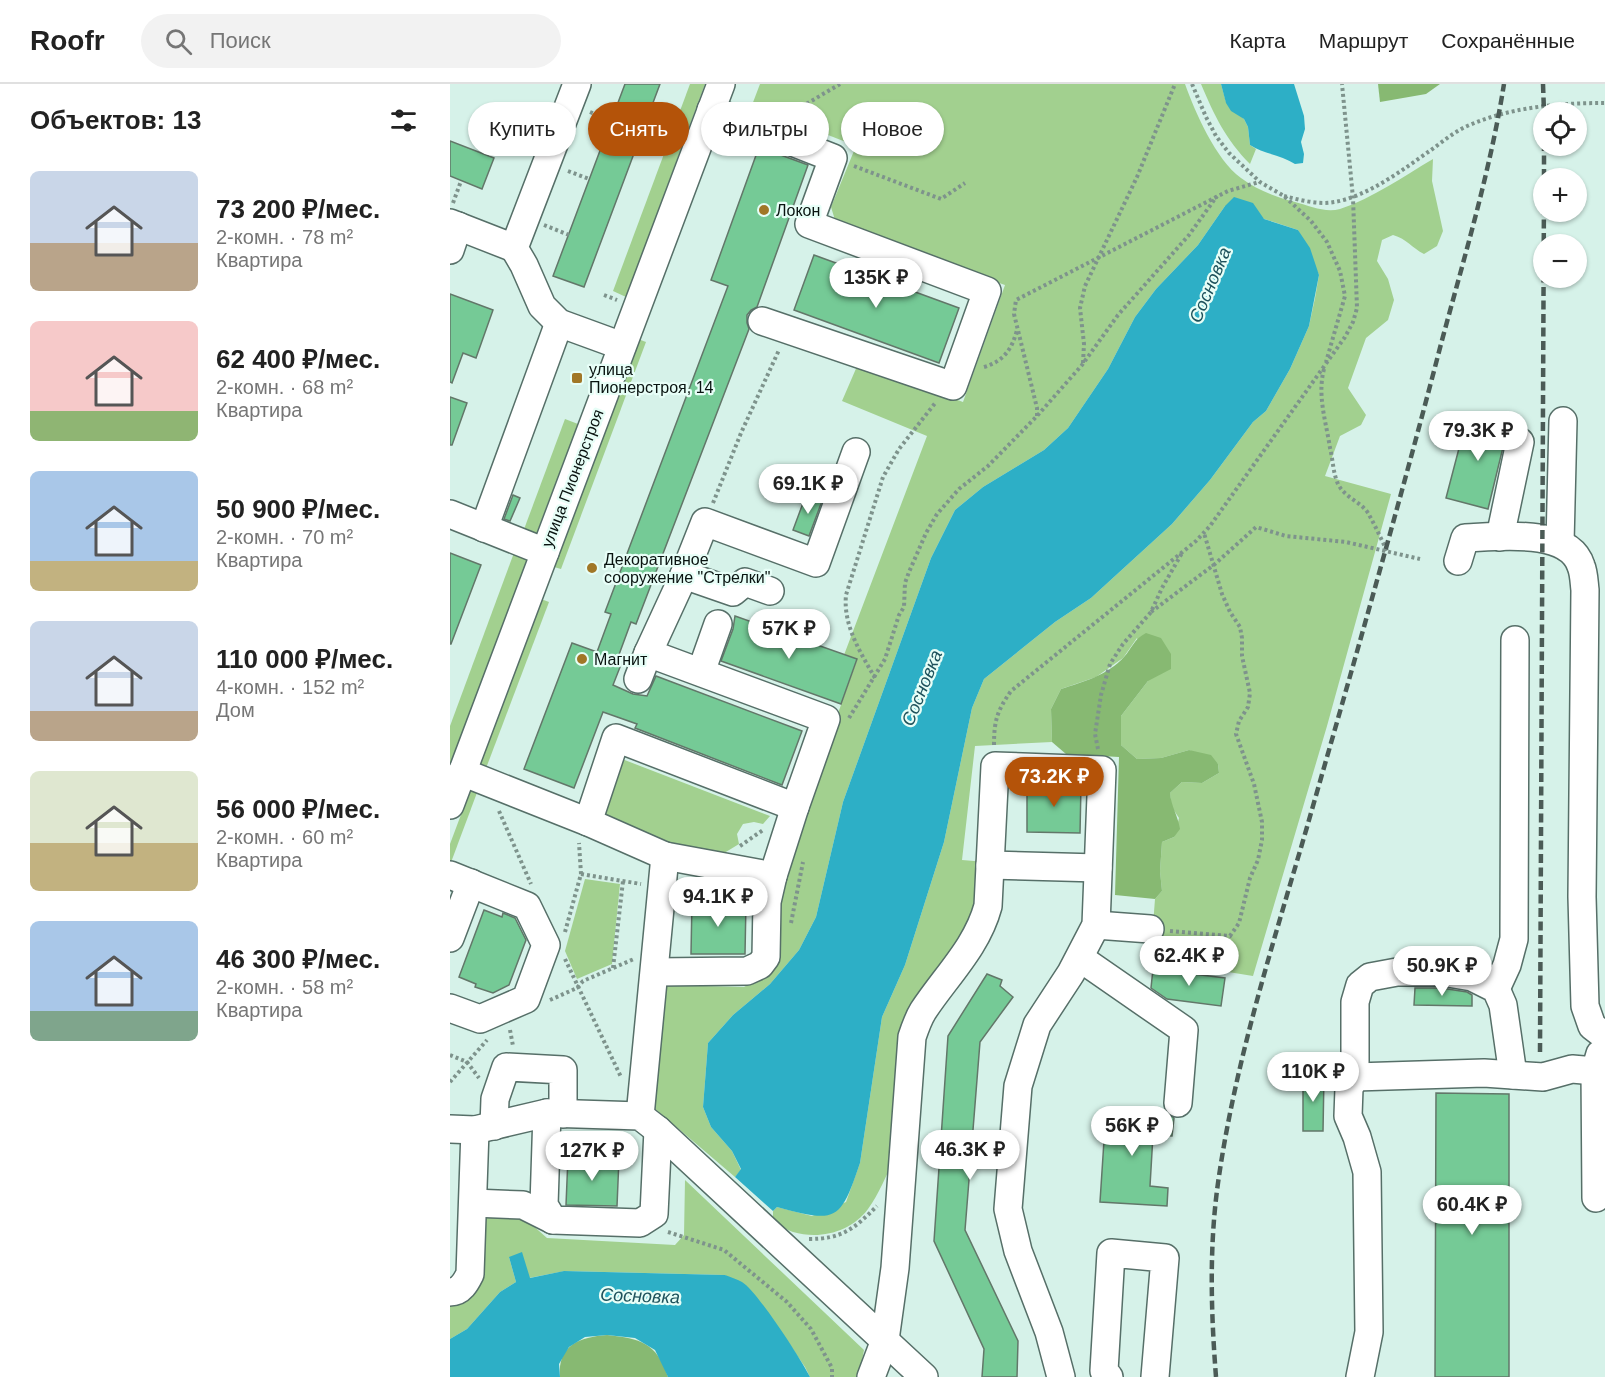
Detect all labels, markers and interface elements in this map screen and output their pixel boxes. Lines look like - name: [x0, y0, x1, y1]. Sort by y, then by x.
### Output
- search box: [141, 14, 561, 68]
- text: Roofr: [30, 25, 105, 56]
- icon: search: [162, 25, 195, 58]
- text: Поиск: [210, 28, 271, 53]
- text: Карта: [1230, 29, 1286, 52]
- text: Маршрут: [1319, 29, 1408, 52]
- text: Сохранённые: [1441, 29, 1575, 52]
- chip: Купить: [468, 102, 576, 156]
- chip: Снять: [588, 102, 689, 156]
- chip: Фильтры: [701, 102, 829, 156]
- chip: Новое: [841, 102, 944, 156]
- map controls: [1533, 102, 1587, 288]
- button: locate: [1533, 102, 1587, 156]
- icon: filters: [387, 104, 420, 137]
- text: Объектов: 13: [30, 105, 201, 135]
- button: +: [1533, 168, 1587, 222]
- text: 73 200 ₽/мес.: [216, 194, 380, 224]
- icon: home: [78, 195, 150, 267]
- place label: Локон: [776, 202, 820, 219]
- marker: Локон: [757, 203, 771, 217]
- text: 2-комн. · 78 m²: [216, 226, 353, 248]
- button: −: [1533, 234, 1587, 288]
- water label: Сосновка: [1185, 244, 1235, 326]
- text: Квартира: [216, 249, 302, 271]
- pin: 135K ₽: [827, 258, 925, 309]
- text: 135K ₽: [843, 266, 909, 288]
- text: 62 400 ₽/мес.: [216, 344, 380, 374]
- icon: home: [78, 345, 150, 417]
- place label: улица Пионерстроя, 14: [589, 361, 714, 396]
- marker: улица Пионерстроя, 14: [570, 371, 584, 385]
- text: 2-комн. · 68 m²: [216, 376, 353, 398]
- text: Квартира: [216, 399, 302, 421]
- street label: улица Пионерстроя: [538, 407, 607, 549]
- pin: 79.3K ₽: [1423, 411, 1533, 462]
- text: 79.3K ₽: [1443, 419, 1513, 441]
- pin: 69.1K ₽: [753, 464, 863, 515]
- text: 69.1K ₽: [773, 472, 843, 494]
- text: 50 900 ₽/мес.: [216, 494, 380, 524]
- icon: home: [78, 495, 150, 567]
- text: 2-комн. · 70 m²: [216, 526, 353, 548]
- text: Квартира: [216, 549, 302, 571]
- place label: Декоративное сооружение "Стрелки": [604, 551, 770, 586]
- marker: Декоративное сооружение "Стрелки": [585, 561, 599, 575]
- pin: 57K ₽: [747, 609, 831, 660]
- text: 57K ₽: [762, 617, 816, 639]
- text: 110 000 ₽/мес.: [216, 644, 393, 674]
- icon: home: [78, 645, 150, 717]
- water label: Сосновка: [898, 647, 946, 729]
- place label: Магнит: [594, 651, 648, 668]
- marker: Магнит: [575, 652, 589, 666]
- text: 4-комн. · 152 m²: [216, 676, 364, 698]
- text: Дом: [216, 699, 255, 721]
- pin: 73.2K ₽: [999, 757, 1109, 808]
- text: 73.2K ₽: [1019, 765, 1089, 787]
- text: 56 000 ₽/мес.: [216, 794, 380, 824]
- icon: home: [78, 795, 150, 867]
- text: 2-комн. · 60 m²: [216, 826, 353, 848]
- text: Квартира: [216, 849, 302, 871]
- pin: 94.1K ₽: [663, 877, 773, 928]
- text: 94.1K ₽: [683, 885, 753, 907]
- pin: 62.4K ₽: [1134, 936, 1244, 987]
- text: 46 300 ₽/мес.: [216, 944, 380, 974]
- text: 62.4K ₽: [1154, 944, 1224, 966]
- icon: home: [78, 945, 150, 1017]
- pin: 50.9K ₽: [1387, 946, 1497, 997]
- text: 50.9K ₽: [1407, 954, 1477, 976]
- text: 2-комн. · 58 m²: [216, 976, 353, 998]
- text: Квартира: [216, 999, 302, 1021]
- pin: 110K ₽: [1264, 1052, 1362, 1103]
- text: 110K ₽: [1281, 1060, 1345, 1082]
- pin: 56K ₽: [1090, 1106, 1174, 1157]
- text: 56K ₽: [1105, 1114, 1159, 1136]
- pin: 46.3K ₽: [915, 1130, 1025, 1181]
- pin: 127K ₽: [543, 1131, 641, 1182]
- text: 46.3K ₽: [935, 1138, 1005, 1160]
- text: 127K ₽: [559, 1139, 625, 1161]
- pin: 60.4K ₽: [1417, 1185, 1527, 1236]
- text: 60.4K ₽: [1437, 1193, 1507, 1215]
- water label: Сосновка: [600, 1285, 680, 1307]

